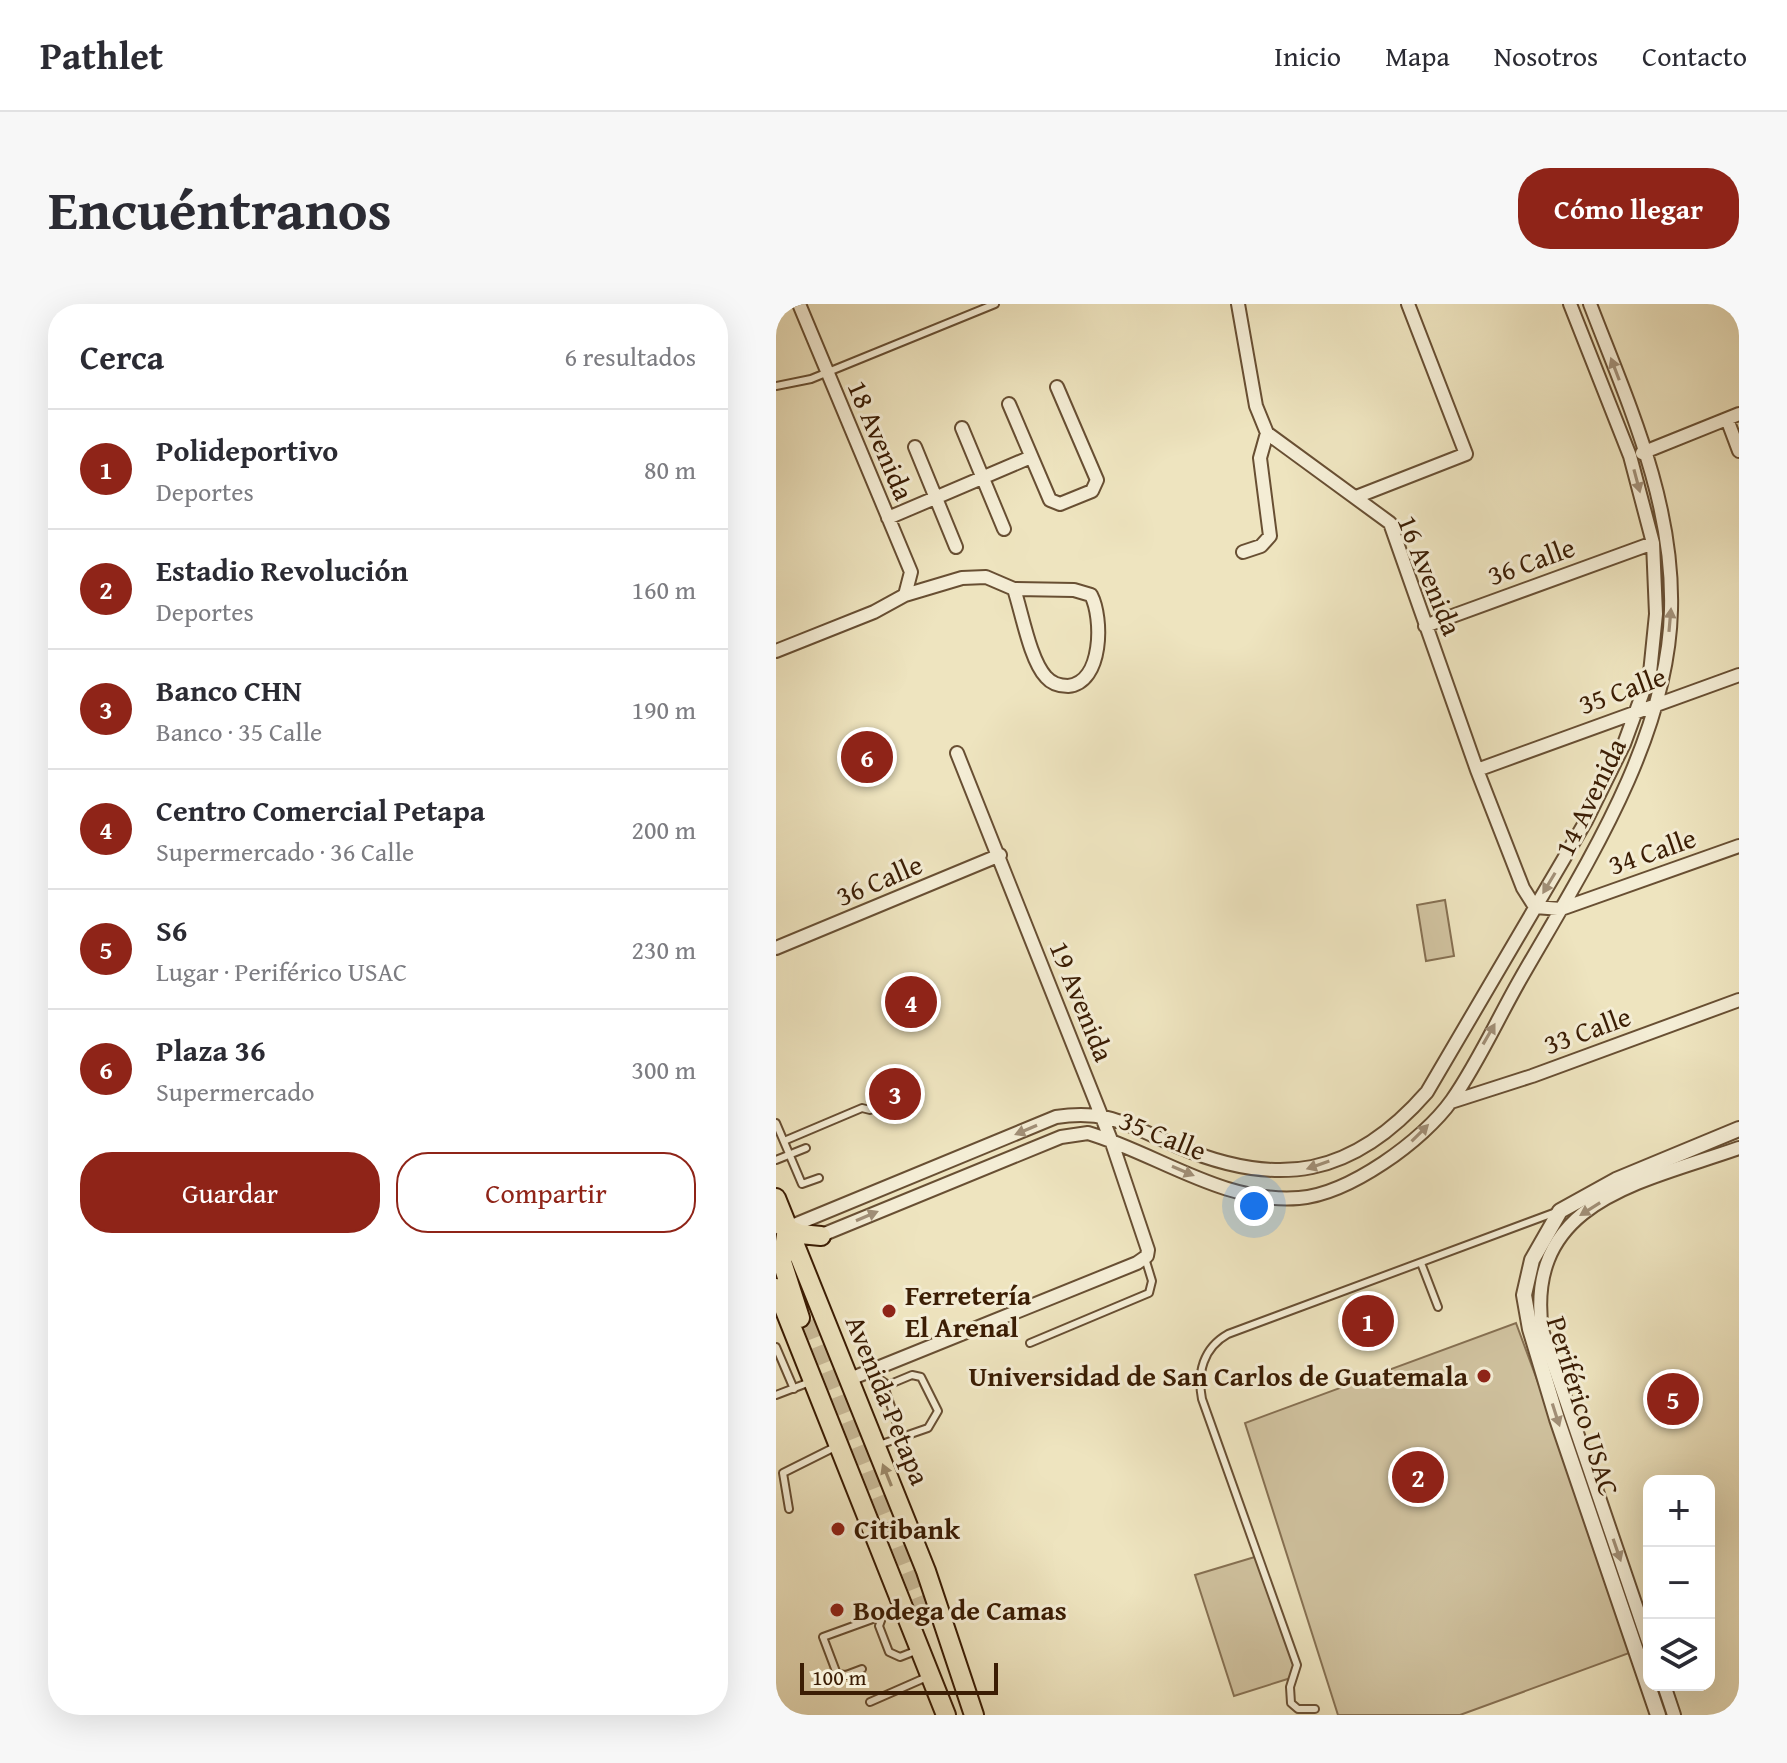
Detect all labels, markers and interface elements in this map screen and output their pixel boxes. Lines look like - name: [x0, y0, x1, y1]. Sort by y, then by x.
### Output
- text: Pathlet: [40, 27, 163, 83]
- text: Inicio: [1274, 35, 1341, 76]
- text: Mapa: [1385, 35, 1450, 76]
- text: Nosotros: [1494, 35, 1598, 76]
- text: Contacto: [1642, 35, 1747, 76]
- text: Encuéntranos: [48, 167, 392, 250]
- button: Cómo llegar: [1518, 168, 1739, 249]
- text: Cerca: [80, 332, 164, 381]
- text: 6 resultados: [565, 337, 696, 376]
- one-way arrow: [1608, 357, 1621, 381]
- street label: 18 Avenida: [838, 373, 925, 507]
- text: Polideportivo: [156, 428, 338, 472]
- text: 1: [99, 450, 113, 489]
- text: 80 m: [644, 450, 696, 489]
- one-way arrow: [1632, 469, 1644, 494]
- text: Deportes: [156, 472, 254, 511]
- street label: 16 Avenida: [1388, 508, 1474, 642]
- street label: 36 Calle: [1481, 526, 1580, 595]
- text: Estadio Revolución: [156, 548, 408, 592]
- text: 2: [99, 570, 113, 609]
- text: 160 m: [631, 570, 696, 609]
- text: Deportes: [156, 592, 254, 631]
- one-way arrow: [1664, 607, 1677, 632]
- street label: 35 Calle: [1572, 655, 1671, 724]
- text: Banco CHN: [156, 668, 302, 712]
- text: 3: [99, 690, 113, 729]
- text: 190 m: [631, 690, 696, 729]
- text: Banco · 35 Calle: [156, 712, 322, 751]
- pin: 6: [841, 727, 893, 787]
- street label: 14 Avenida: [1543, 730, 1636, 863]
- text: Centro Comercial Petapa: [156, 788, 485, 832]
- text: 4: [99, 810, 113, 849]
- text: 200 m: [631, 810, 696, 849]
- street label: 34 Calle: [1602, 816, 1701, 885]
- text: Supermercado · 36 Calle: [156, 832, 414, 871]
- street label: 36 Calle: [829, 843, 928, 916]
- one-way arrow: [1542, 872, 1556, 894]
- text: S6: [156, 908, 187, 952]
- text: 5: [99, 930, 113, 969]
- text: 230 m: [631, 930, 696, 969]
- street label: 19 Avenida: [1040, 934, 1126, 1068]
- text: Lugar · Periférico USAC: [156, 952, 407, 991]
- pin: 4: [885, 972, 937, 1032]
- street label: 33 Calle: [1537, 995, 1636, 1064]
- one-way arrow: [1482, 1023, 1496, 1045]
- text: Plaza 36: [156, 1028, 266, 1072]
- text: 6: [99, 1050, 113, 1089]
- text: 300 m: [631, 1050, 696, 1089]
- pin: 3: [869, 1064, 921, 1124]
- text: Supermercado: [156, 1072, 314, 1111]
- street label: 35 Calle: [1114, 1099, 1213, 1170]
- one-way arrow: [1014, 1123, 1038, 1136]
- one-way arrow: [1410, 1124, 1429, 1143]
- button: Guardar: [80, 1152, 380, 1233]
- button: Compartir: [396, 1152, 696, 1233]
- one-way arrow: [1306, 1159, 1330, 1171]
- one-way arrow: [1171, 1165, 1195, 1178]
- your location: [1234, 1186, 1274, 1226]
- one-way arrow: [1579, 1202, 1601, 1216]
- one-way arrow: [855, 1209, 879, 1222]
- place label: Ferretería El Arenal: [905, 1274, 1032, 1347]
- pin: 1: [1342, 1291, 1394, 1351]
- marker: Ferretería El Arenal: [880, 1302, 898, 1320]
- street label: Avenida Petapa: [836, 1309, 941, 1491]
- street label: Periférico USAC: [1537, 1311, 1630, 1501]
- place label: Universidad de San Carlos de Guatemala: [969, 1355, 1469, 1396]
- marker: Universidad de San Carlos de Guatemala: [1475, 1367, 1493, 1385]
- pin: 5: [1647, 1369, 1699, 1429]
- one-way arrow: [1550, 1403, 1563, 1427]
- pin: 2: [1392, 1447, 1444, 1507]
- one-way arrow: [881, 1462, 894, 1486]
- map controls: [1643, 1475, 1715, 1691]
- button: +: [1643, 1475, 1715, 1547]
- place label: Citibank: [854, 1508, 961, 1549]
- marker: Citibank: [829, 1520, 847, 1538]
- one-way arrow: [1611, 1538, 1623, 1562]
- button: −: [1643, 1547, 1715, 1619]
- place label: Bodega de Camas: [853, 1589, 1067, 1630]
- marker: Bodega de Camas: [828, 1601, 846, 1619]
- button: layers: [1643, 1619, 1715, 1691]
- scale bar: [800, 1659, 998, 1695]
- text: 100 m: [812, 1661, 867, 1693]

